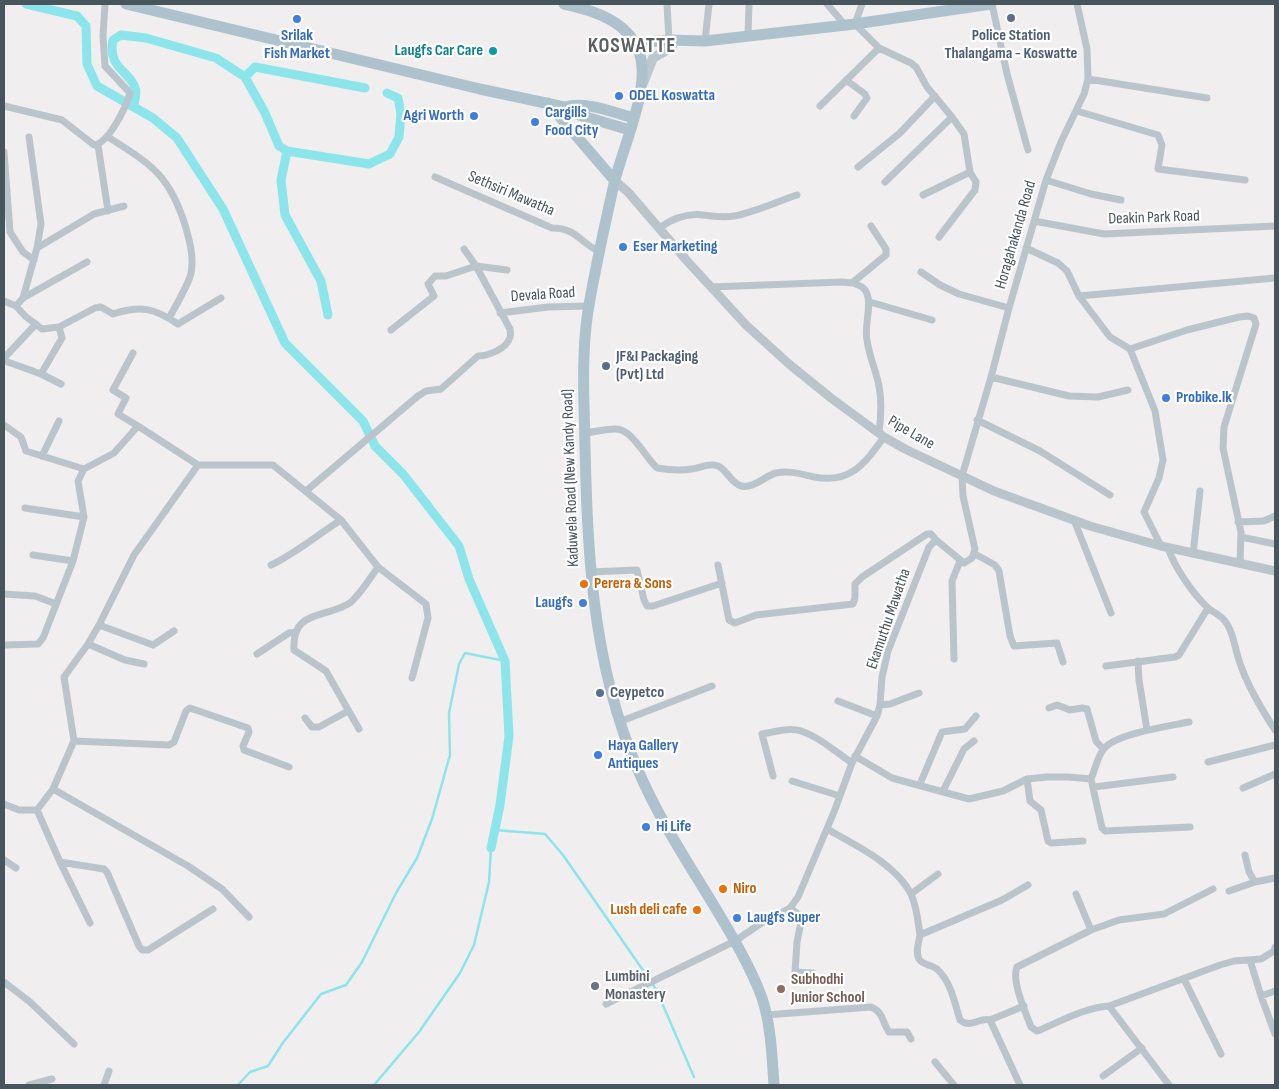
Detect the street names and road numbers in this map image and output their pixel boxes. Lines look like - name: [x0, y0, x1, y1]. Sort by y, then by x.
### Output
- street label: Sethsiri Mawatha: [465, 167, 557, 221]
- street label: Horagahakanda Road: [991, 179, 1041, 291]
- street label: Deakin Park Road: [1108, 207, 1200, 229]
- street label: Devala Road: [510, 283, 576, 307]
- street label: Kaduwela Road (New Kandy Road): [558, 389, 584, 567]
- street label: Pipe Lane: [884, 412, 938, 454]
- street label: Ekamuthu Mawatha: [863, 566, 915, 672]

